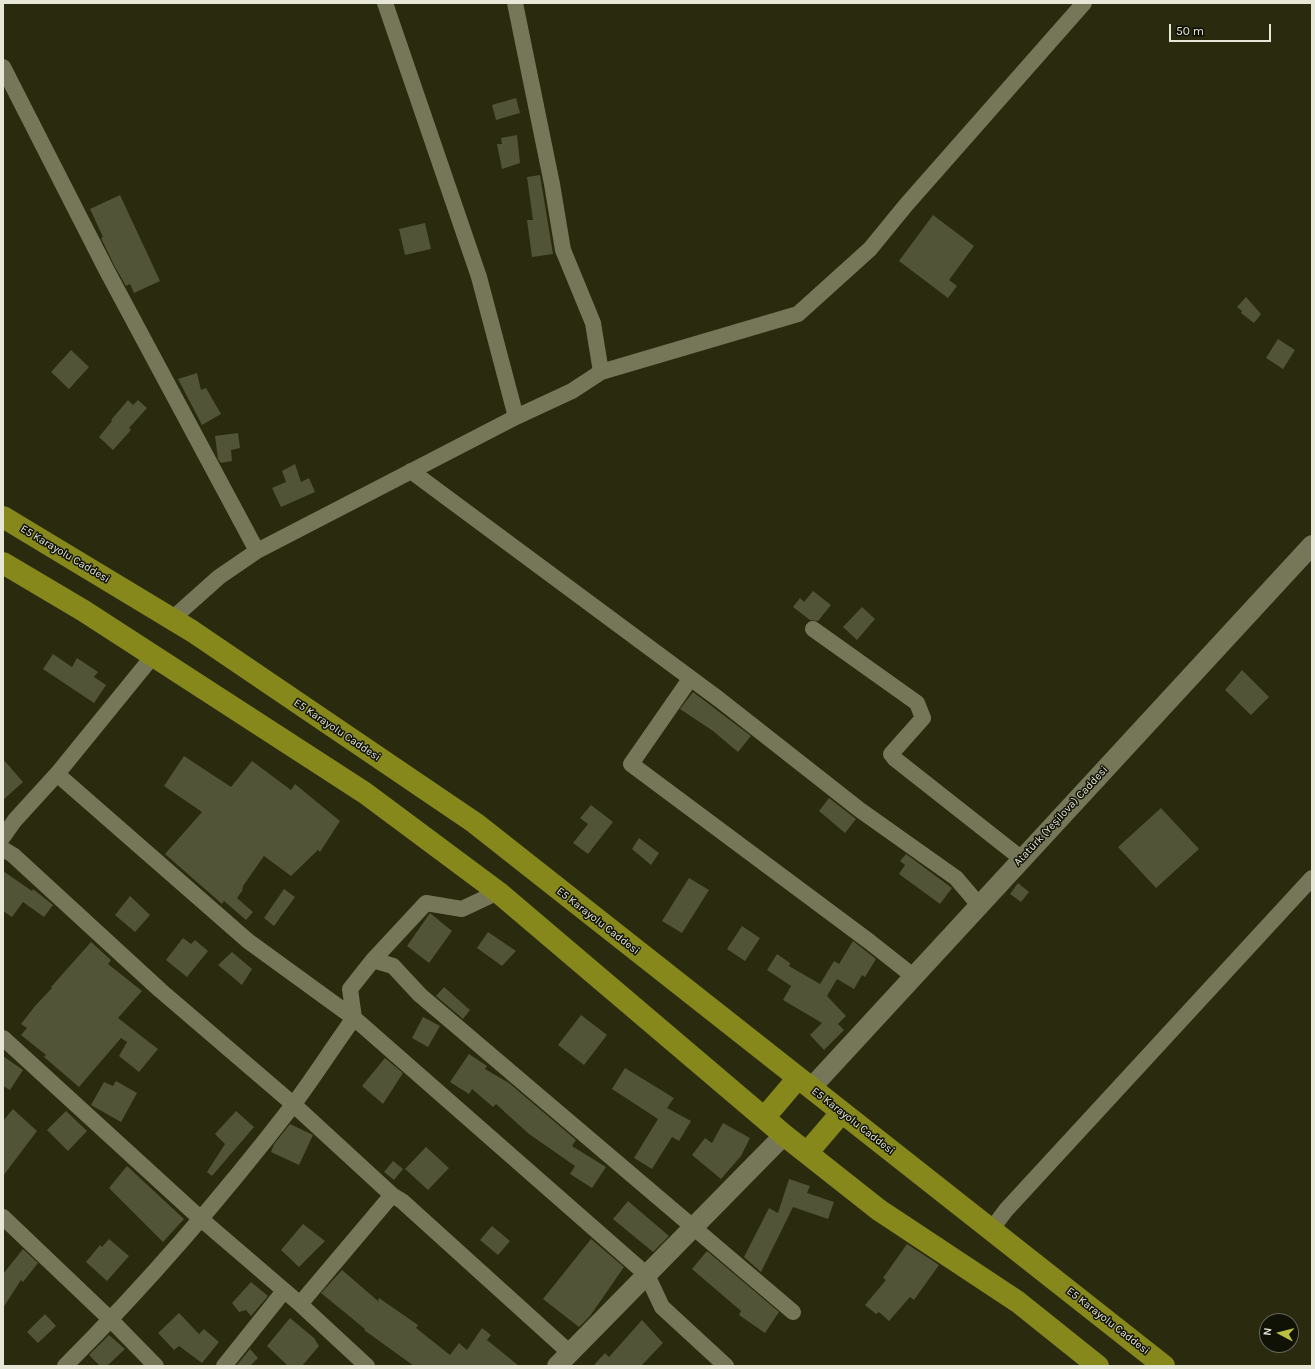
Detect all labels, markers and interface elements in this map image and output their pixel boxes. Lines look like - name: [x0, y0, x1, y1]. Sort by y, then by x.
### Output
- scale bar: [1171, 16, 1273, 42]
- text: 50 m: [1176, 24, 1204, 38]
- street label: E5 Karayolu Caddesi: [18, 522, 112, 586]
- street label: E5 Karayolu Caddesi: [291, 696, 383, 764]
- street label: Atatürk (Yeşilova) Caddesi: [1011, 763, 1111, 869]
- street label: E5 Karayolu Caddesi: [554, 884, 642, 958]
- street label: E5 Karayolu Caddesi: [809, 1084, 897, 1158]
- street label: E5 Karayolu Caddesi: [1064, 1284, 1152, 1358]
- north arrow: [1259, 1313, 1299, 1353]
- text: N: [1261, 1327, 1275, 1336]

